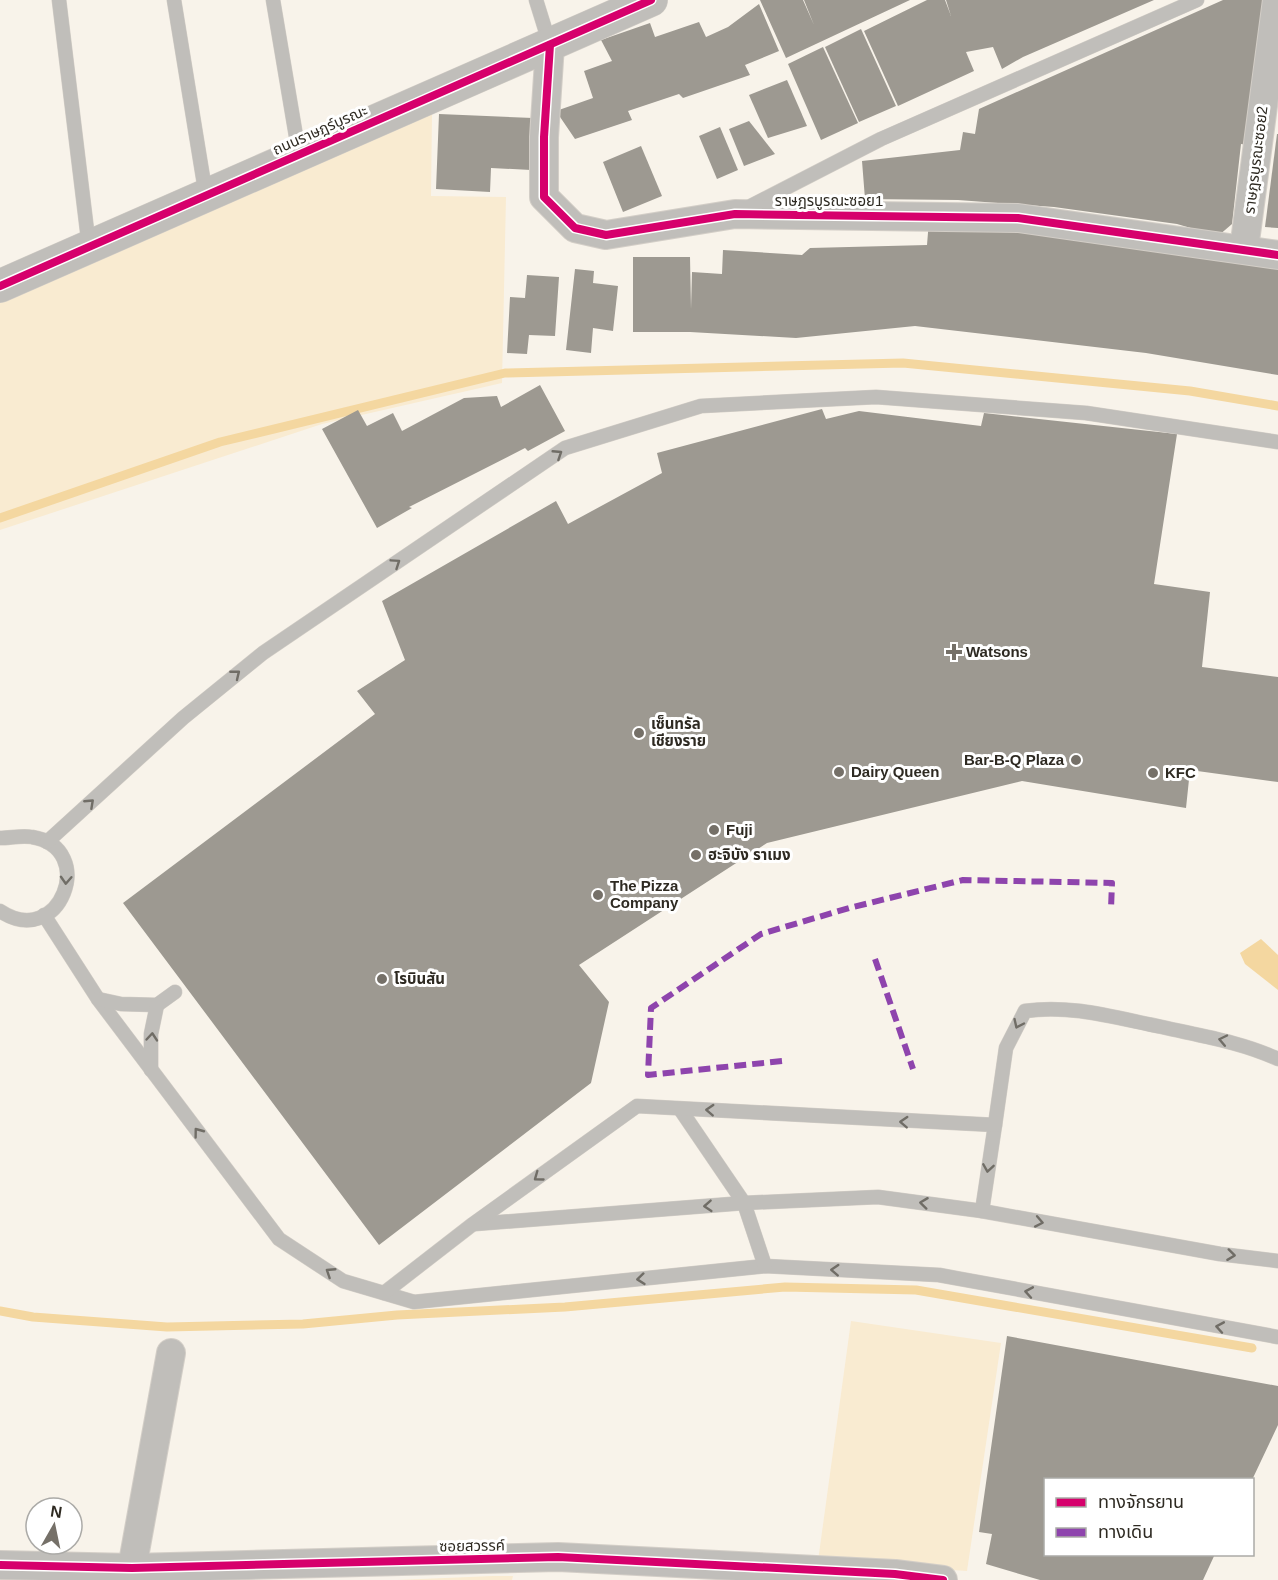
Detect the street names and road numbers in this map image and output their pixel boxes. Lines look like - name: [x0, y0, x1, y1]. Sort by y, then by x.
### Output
- street label: ถนนราษฎร์บูรณะ: [270, 101, 370, 159]
- street label: ราษฎรบูรณะซอย2: [1240, 105, 1272, 215]
- street label: ราษฎรบูรณะซอย1: [775, 192, 883, 210]
- street label: ซอยสวรรค์: [439, 1536, 505, 1555]

